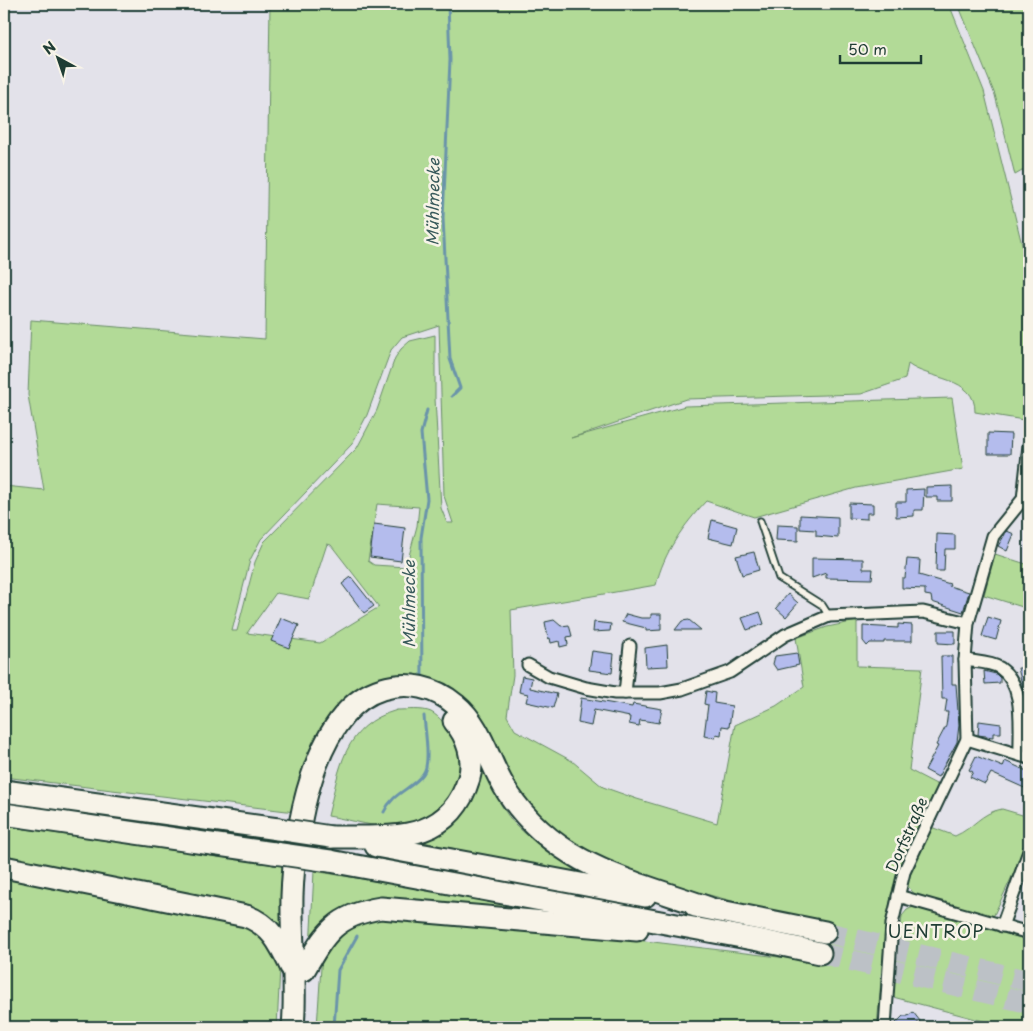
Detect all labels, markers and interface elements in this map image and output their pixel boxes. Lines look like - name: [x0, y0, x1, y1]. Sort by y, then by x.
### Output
- north arrow: [32, 32, 82, 82]
- scale bar: [840, 32, 922, 64]
- text: N: [38, 36, 60, 59]
- text: 50 m: [848, 37, 887, 60]
- water label: Mühlmecke: [419, 157, 445, 246]
- water label: Mühlmecke: [396, 559, 420, 648]
- street label: Dorfstraße: [879, 793, 933, 876]
- district label: UENTROP: [888, 917, 984, 944]

